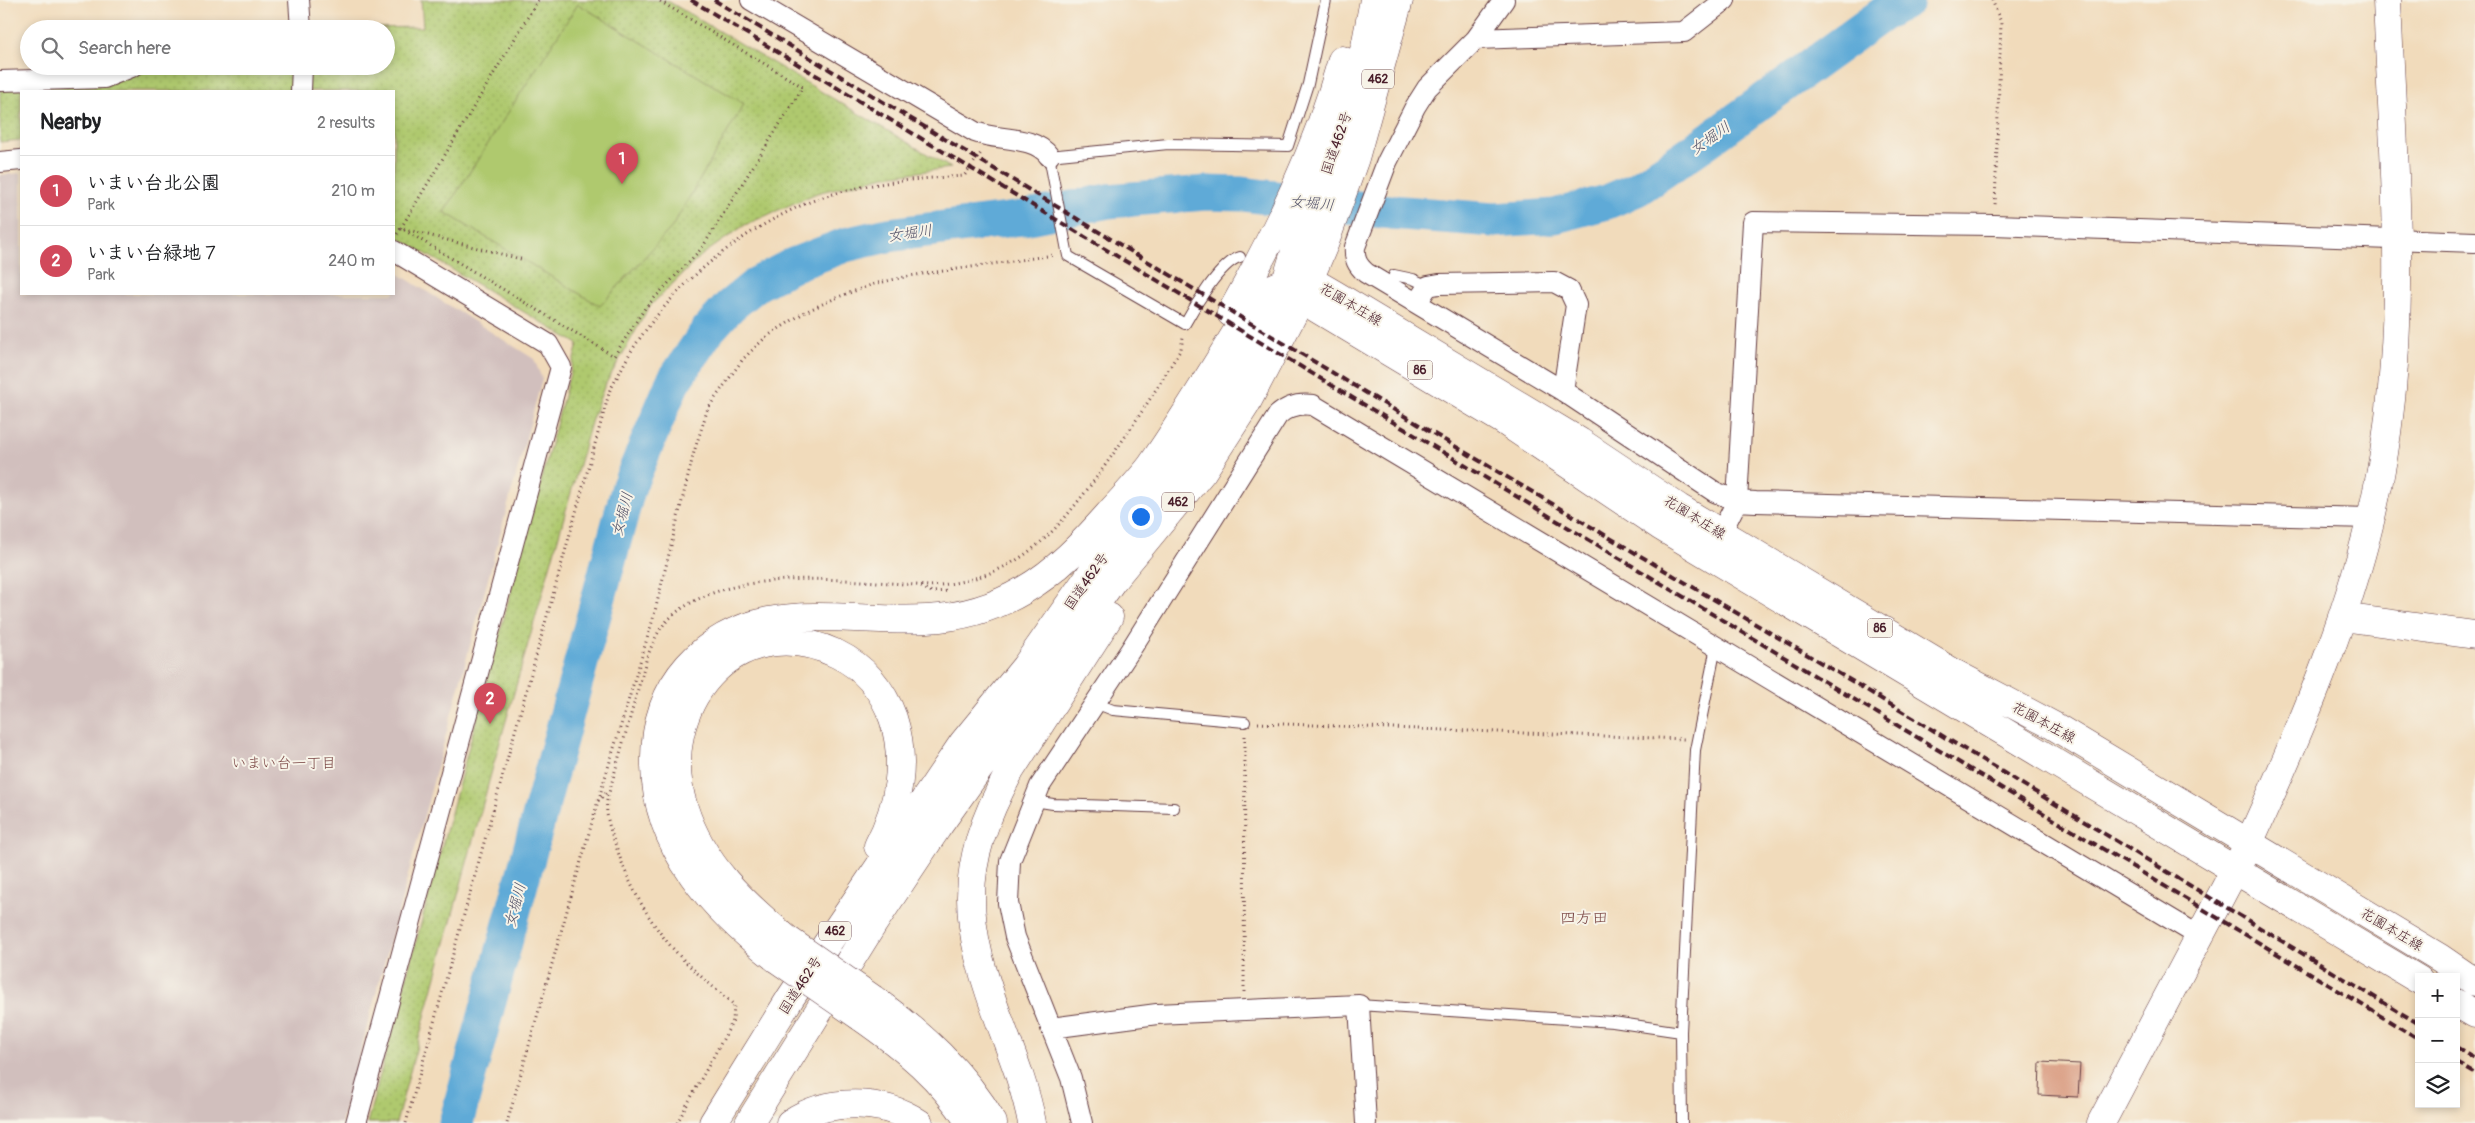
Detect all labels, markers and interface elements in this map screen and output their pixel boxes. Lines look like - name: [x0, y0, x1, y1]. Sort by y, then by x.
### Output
- search box: [20, 20, 395, 75]
- icon: search: [38, 34, 66, 62]
- text: Search here: [78, 36, 171, 60]
- road number: 462: [1362, 70, 1394, 88]
- text: Nearby: [40, 109, 101, 136]
- street label: 国道462号: [1318, 109, 1355, 177]
- text: 2 results: [317, 113, 375, 133]
- water label: 女堀川: [1686, 118, 1734, 159]
- pin: 1: [606, 143, 638, 184]
- text: いまい台北公園: [87, 171, 220, 195]
- text: 1: [53, 181, 59, 201]
- text: 210 m: [331, 181, 375, 201]
- water label: 女堀川: [1289, 192, 1335, 215]
- text: Park: [87, 195, 115, 215]
- water label: 女堀川: [886, 221, 934, 246]
- text: いまい台緑地７: [87, 241, 220, 265]
- text: 2: [52, 251, 60, 271]
- text: 240 m: [328, 251, 375, 271]
- text: Park: [87, 265, 115, 285]
- street label: 花園本庄線: [1316, 279, 1385, 330]
- road number: 86: [1408, 360, 1432, 380]
- water label: 女堀川: [607, 490, 637, 538]
- road number: 462: [1162, 492, 1194, 512]
- street label: 花園本庄線: [1661, 492, 1729, 543]
- your location: [1128, 504, 1154, 530]
- street label: 国道462号: [1060, 549, 1112, 613]
- road number: 86: [1868, 618, 1892, 638]
- pin: 2: [474, 683, 506, 724]
- street label: 花園本庄線: [2009, 698, 2078, 747]
- district label: いまい台一丁目: [231, 754, 337, 773]
- water label: 女堀川: [500, 881, 530, 929]
- street label: 花園本庄線: [2357, 904, 2426, 955]
- district label: 四方田: [1560, 908, 1608, 928]
- road number: 462: [819, 921, 851, 940]
- street label: 国道462号: [775, 953, 826, 1018]
- map controls: [2415, 973, 2460, 1108]
- button: +: [2415, 973, 2460, 1018]
- button: −: [2415, 1018, 2460, 1063]
- button: layers: [2415, 1063, 2460, 1108]

